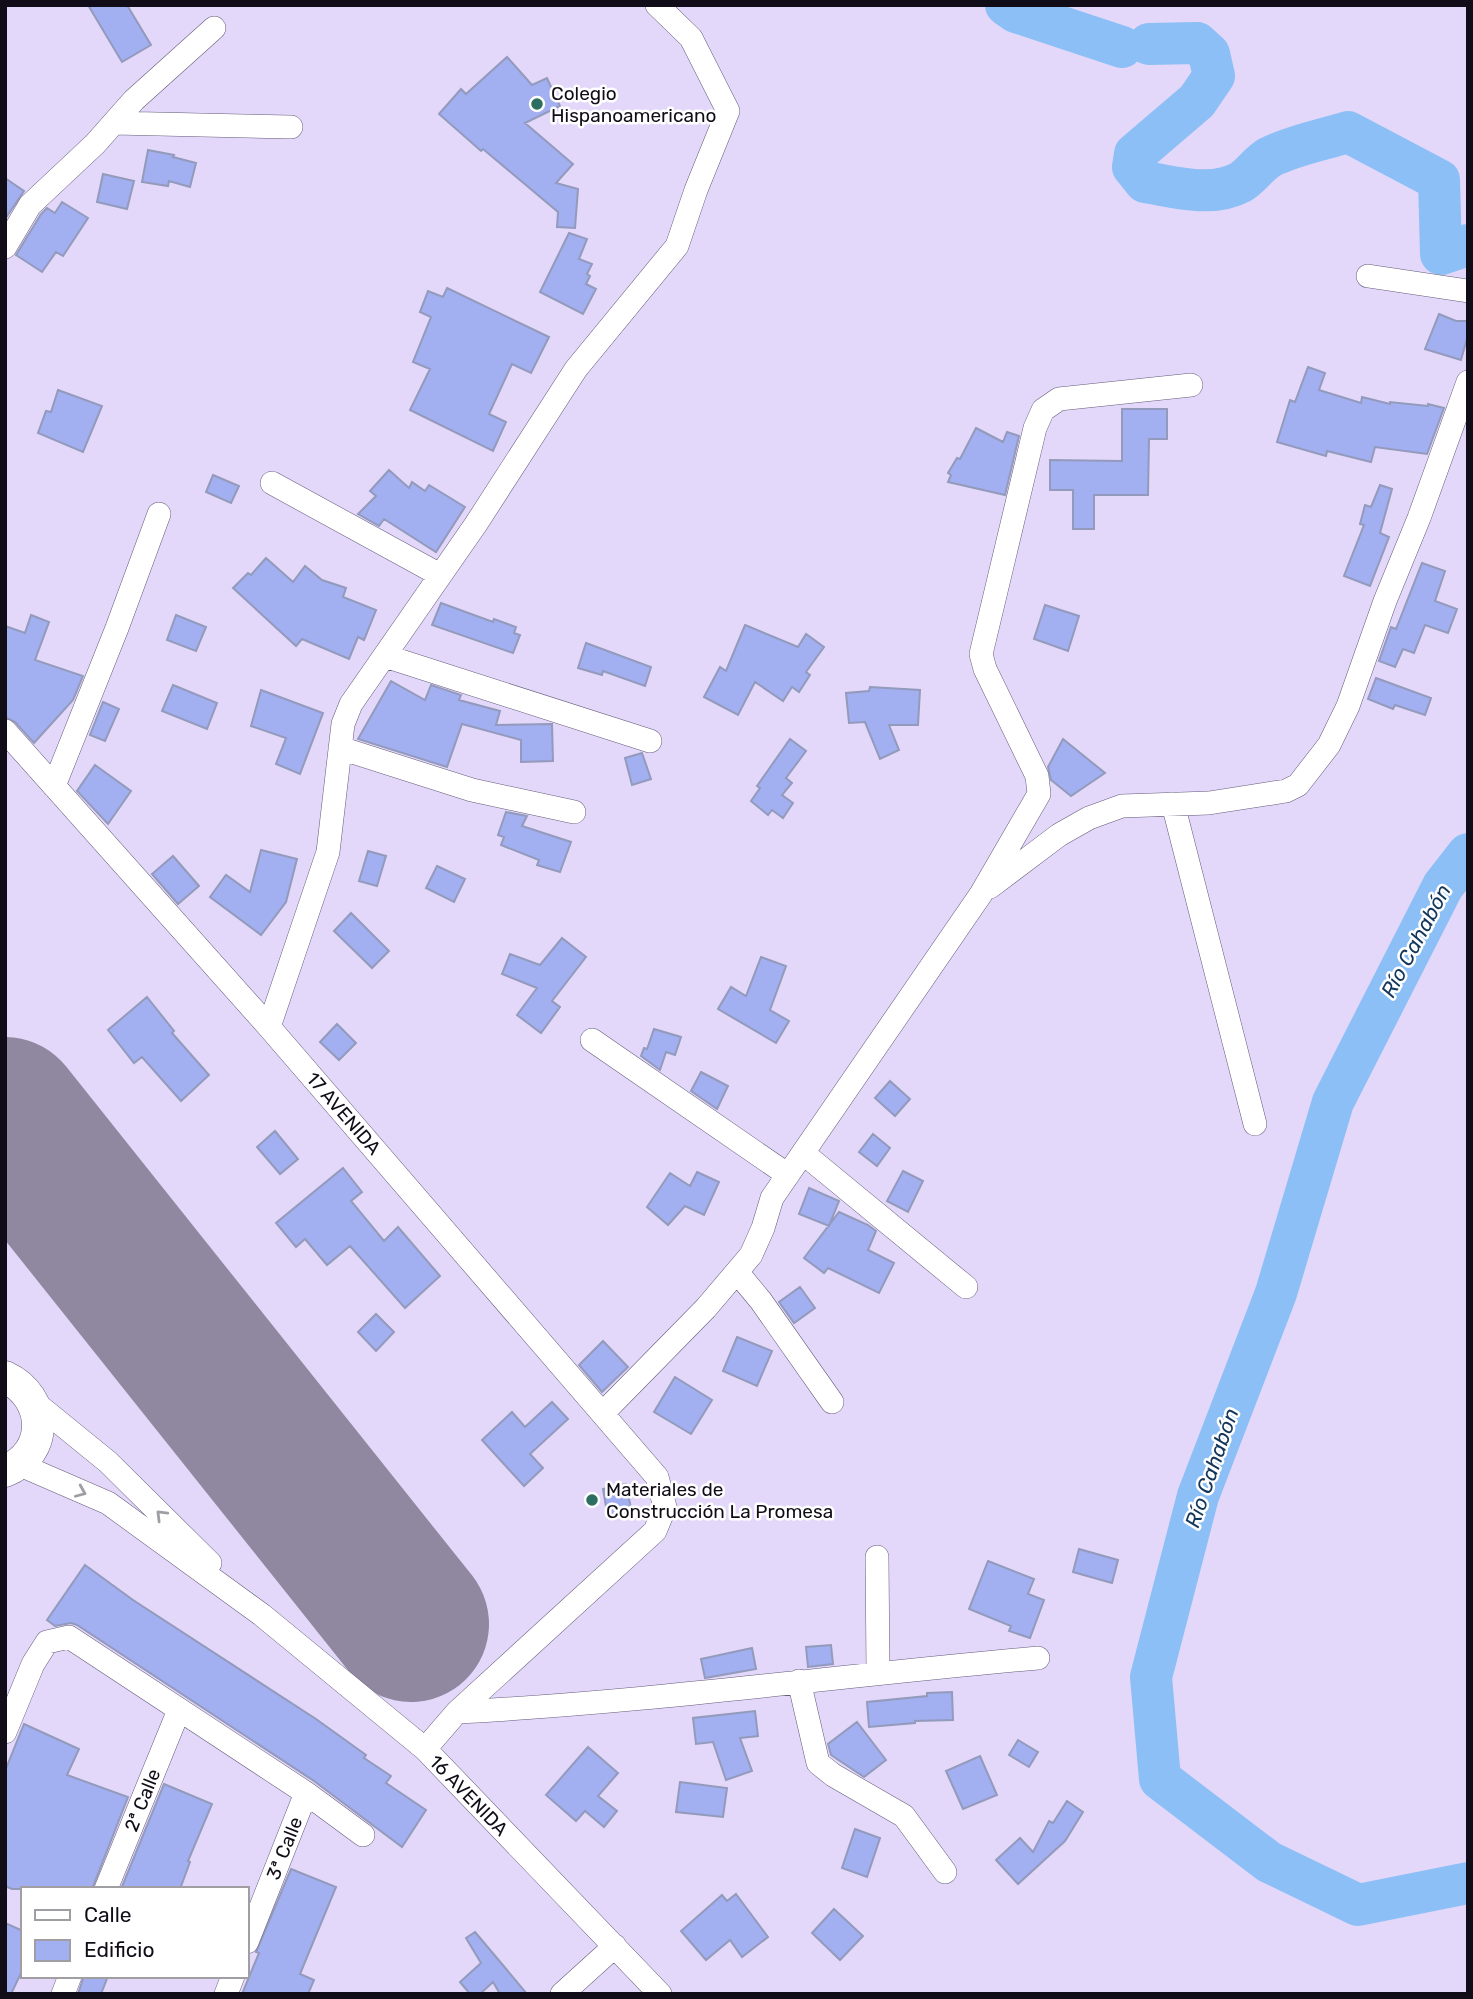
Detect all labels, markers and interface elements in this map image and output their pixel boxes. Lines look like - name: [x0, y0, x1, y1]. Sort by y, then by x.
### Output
- place label: Colegio Hispanoamericano: [551, 82, 716, 127]
- marker: Colegio Hispanoamericano: [529, 96, 545, 112]
- water label: Río Cahabón: [1375, 880, 1456, 1002]
- street label: 17 AVENIDA: [302, 1067, 386, 1159]
- water label: Río Cahabón: [1179, 1405, 1244, 1531]
- place label: Materiales de Construcción La Promesa: [606, 1478, 833, 1523]
- one-way arrow: [74, 1483, 86, 1497]
- marker: Materiales de Construcción La Promesa: [584, 1492, 600, 1508]
- one-way arrow: [156, 1510, 169, 1523]
- street label: 16 AVENIDA: [424, 1750, 513, 1841]
- street label: 2ª Calle: [119, 1765, 165, 1835]
- street label: 3ª Calle: [261, 1813, 307, 1883]
- legend: [21, 1887, 248, 1978]
- text: Calle: [84, 1902, 132, 1927]
- text: Edificio: [84, 1937, 154, 1962]

